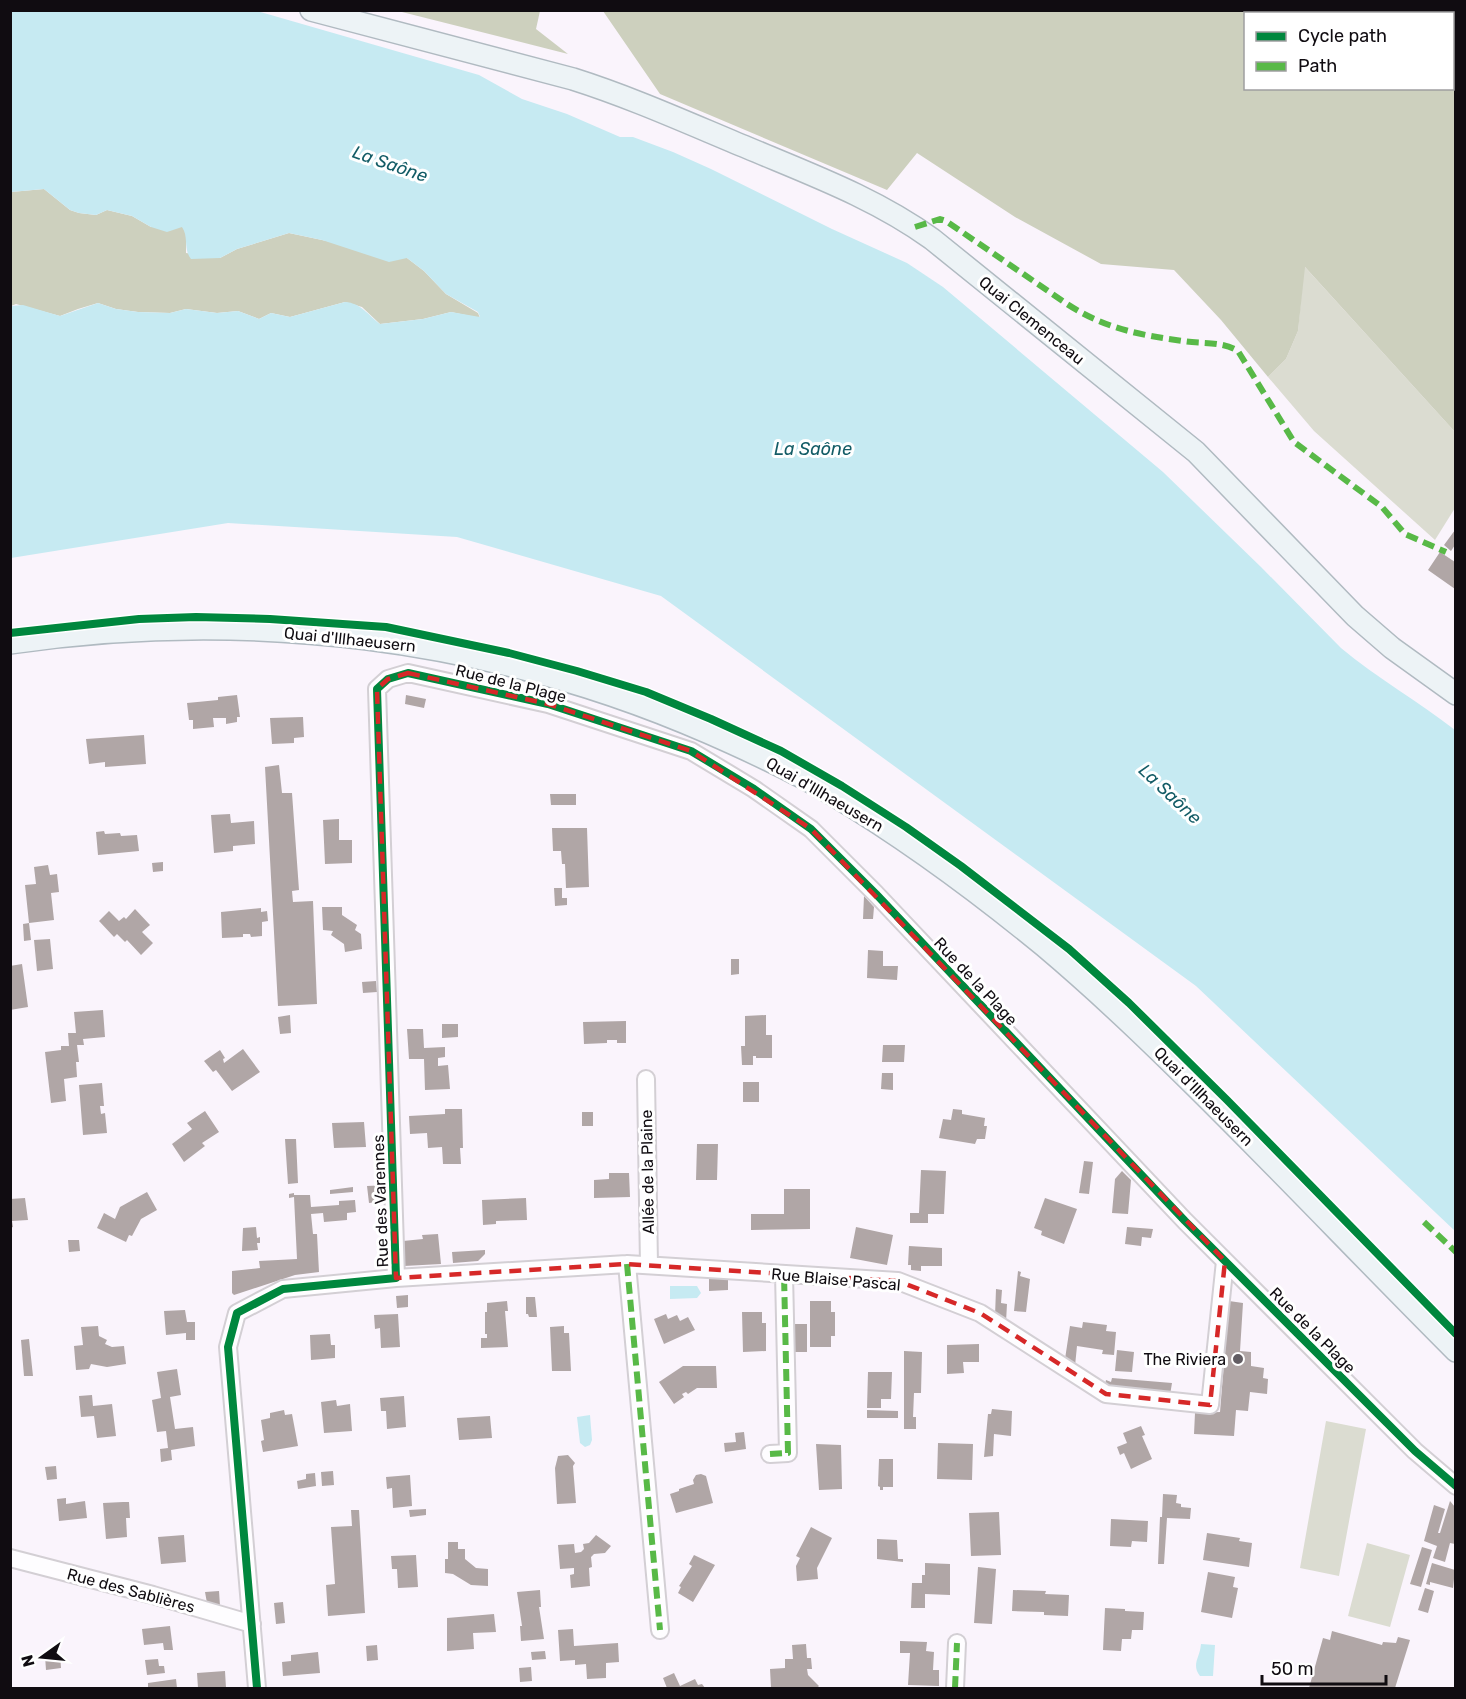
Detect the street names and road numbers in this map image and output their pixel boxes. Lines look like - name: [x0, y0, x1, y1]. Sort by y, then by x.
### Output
- street label: Quai Clemenceau: [975, 272, 1088, 369]
- street label: Quai d'Illhaeusern: [283, 623, 417, 656]
- street label: Rue de la Plage: [453, 661, 568, 706]
- street label: Quai d'Illhaeusern: [763, 753, 887, 836]
- street label: Rue de la Plage: [930, 933, 1021, 1029]
- street label: Quai d'Illhaeusern: [1150, 1043, 1257, 1150]
- street label: Allée de la Plaine: [637, 1109, 658, 1235]
- street label: Rue des Varennes: [369, 1134, 392, 1268]
- street label: Rue Blaise Pascal: [770, 1264, 902, 1295]
- street label: Rue de la Plage: [1266, 1283, 1360, 1377]
- street label: Rue des Sablières: [65, 1564, 197, 1617]

